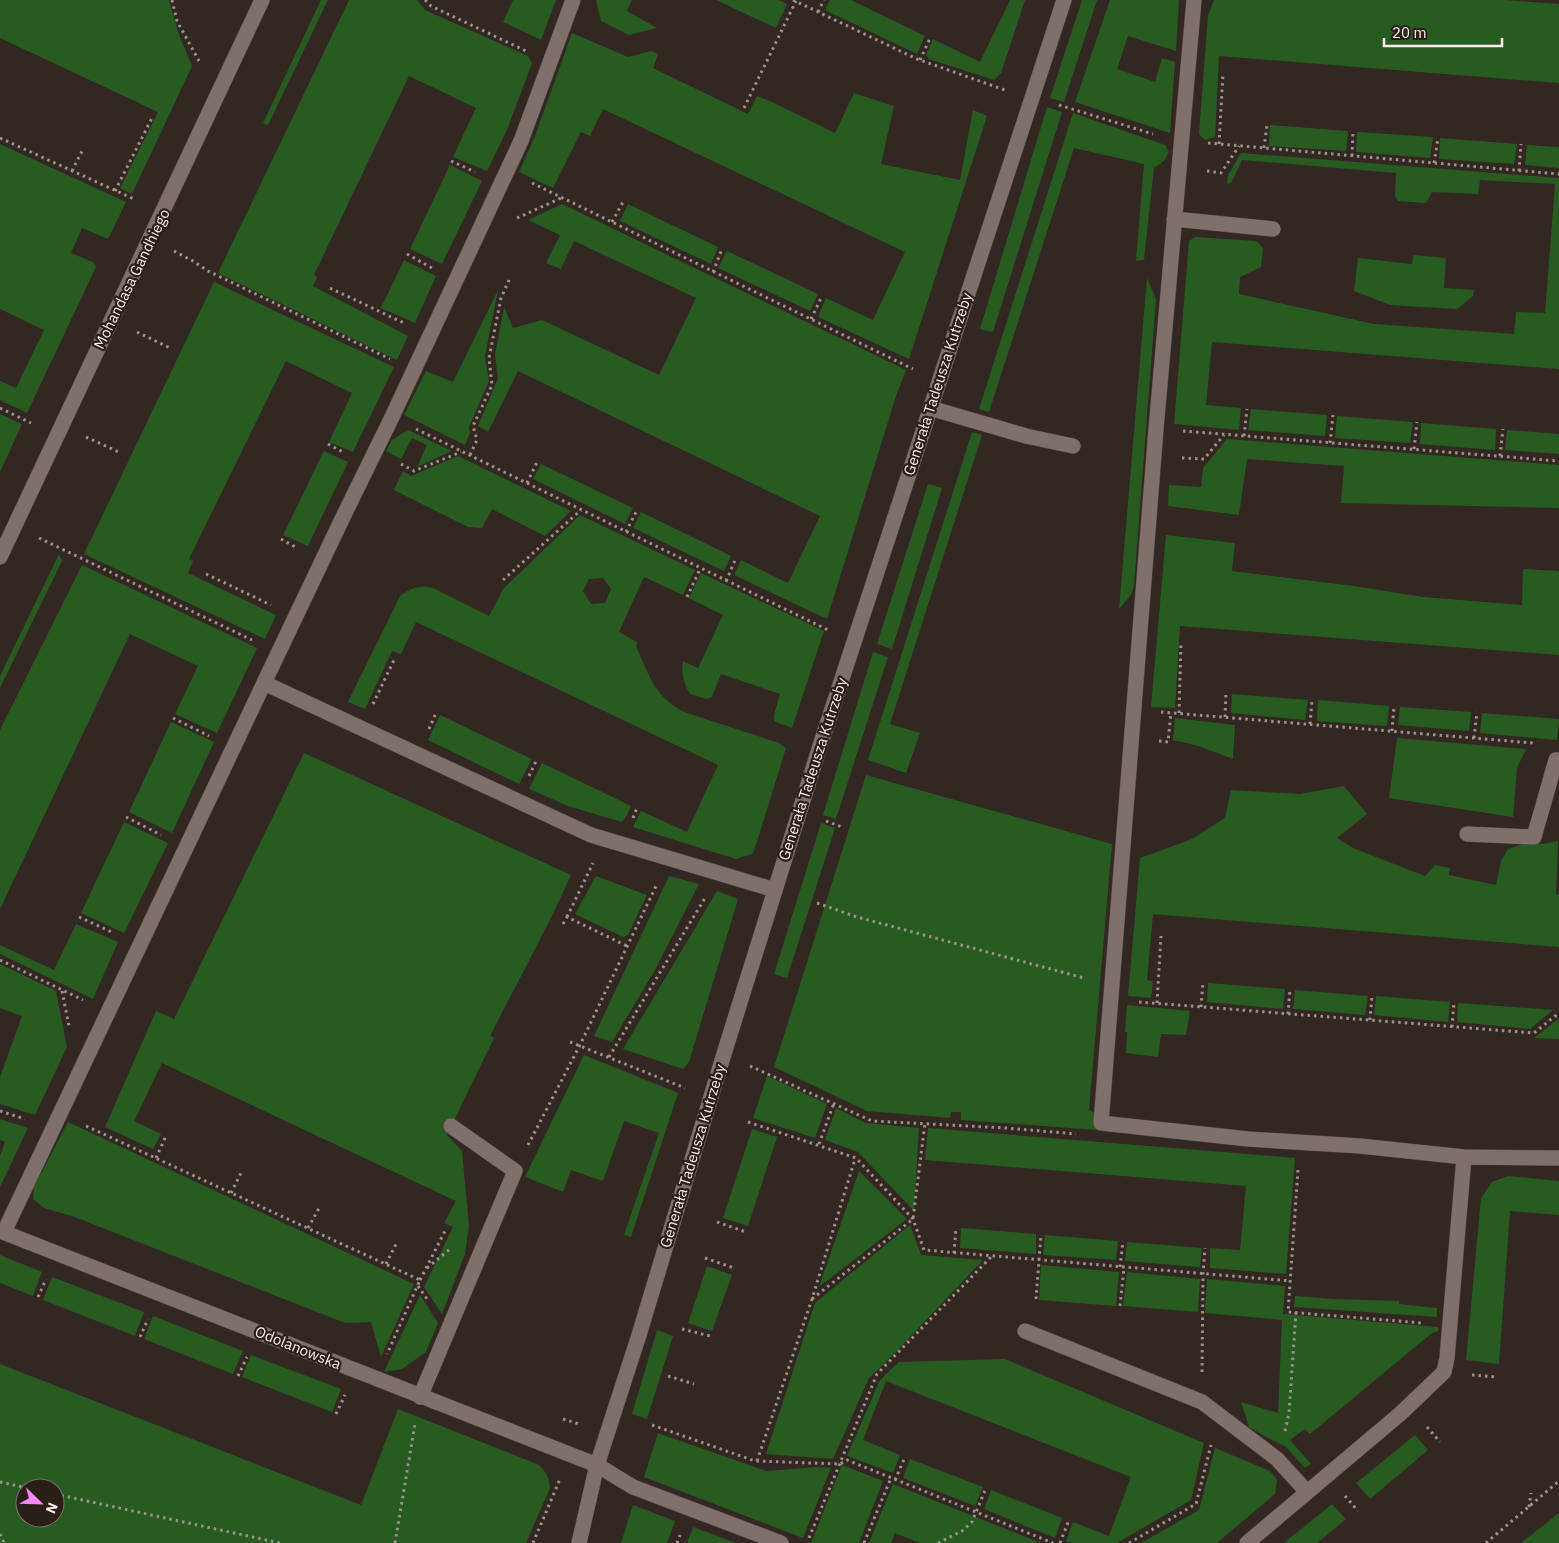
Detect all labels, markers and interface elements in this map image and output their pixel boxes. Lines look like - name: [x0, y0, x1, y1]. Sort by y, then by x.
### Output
- scale bar: [1384, 15, 1502, 47]
- text: 20 m: [1392, 23, 1427, 42]
- street label: Mohandasa Gandhiego: [89, 206, 174, 352]
- street label: Generała Tadeusza Kutrzeby: [899, 290, 976, 478]
- street label: Generała Tadeusza Kutrzeby: [774, 675, 851, 863]
- street label: Generała Tadeusza Kutrzeby: [656, 1061, 730, 1250]
- street label: Odolanowska: [252, 1322, 344, 1373]
- north arrow: [15, 1478, 65, 1528]
- text: N: [42, 1500, 62, 1516]

